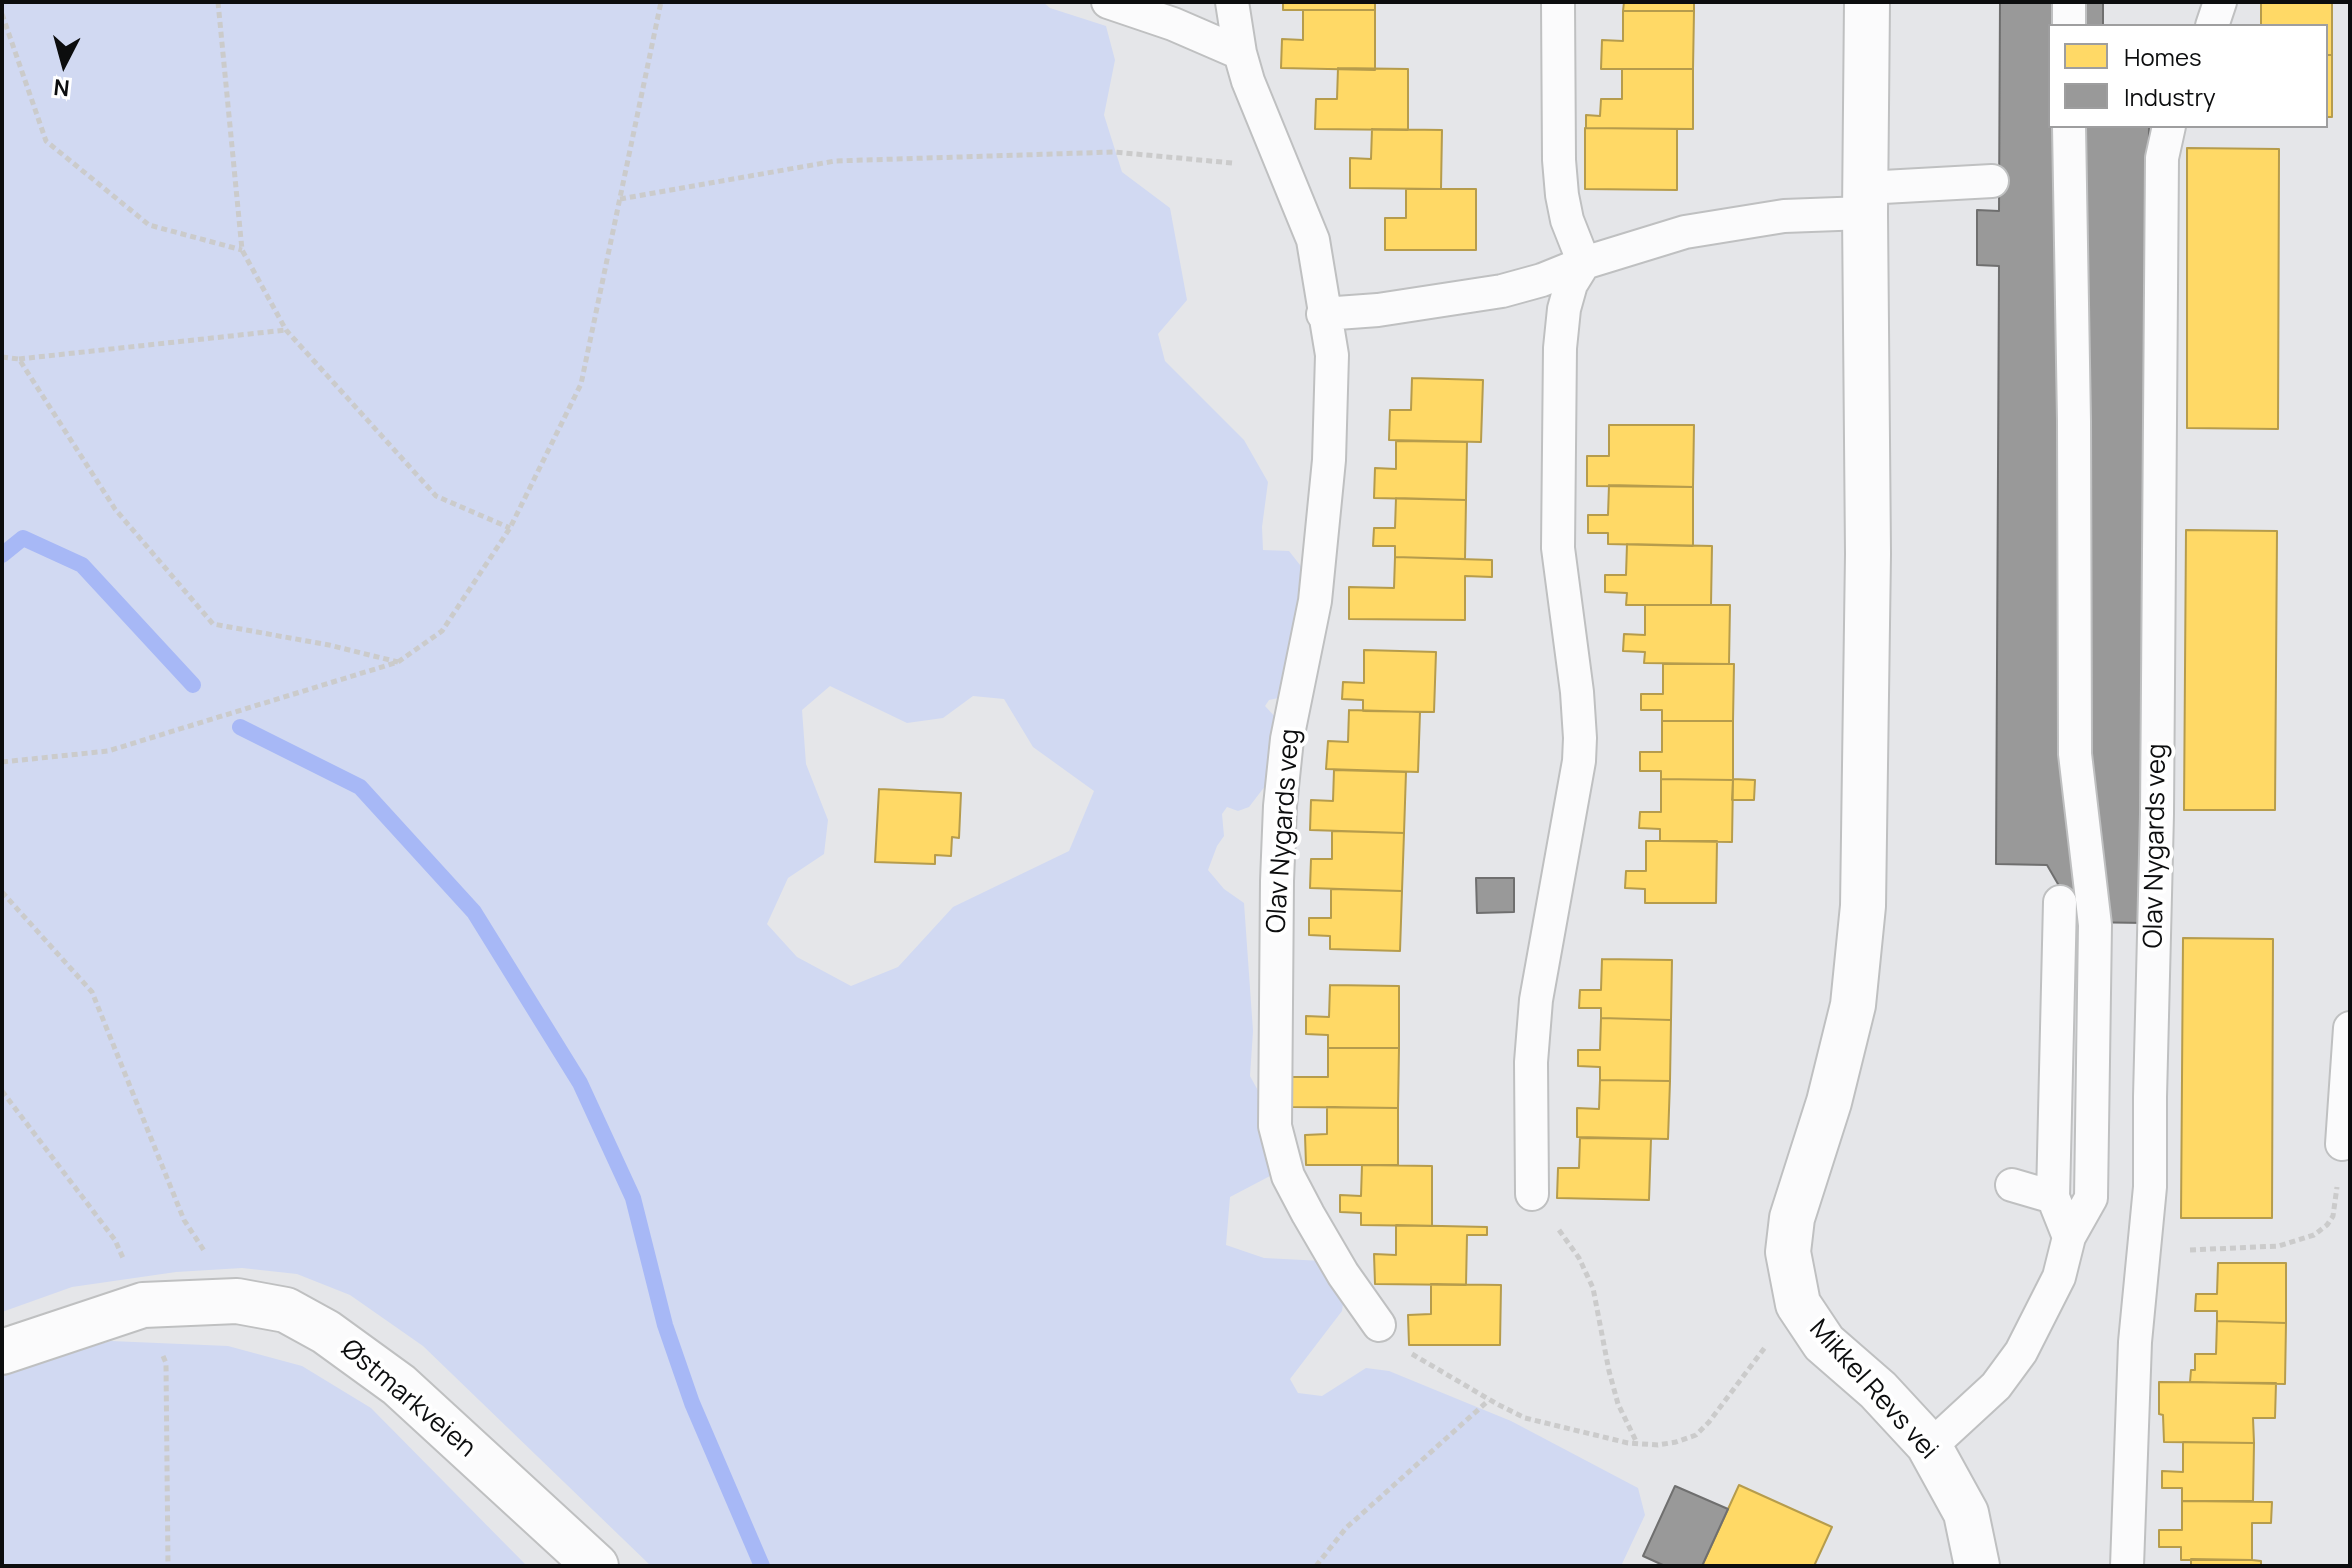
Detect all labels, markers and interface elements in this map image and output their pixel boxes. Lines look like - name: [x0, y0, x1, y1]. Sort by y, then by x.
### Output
- north arrow: [24, 24, 104, 104]
- legend: [2048, 24, 2328, 128]
- text: Homes: [2124, 40, 2202, 73]
- text: N: [52, 72, 71, 104]
- text: Industry: [2124, 80, 2216, 113]
- street label: Olav Nygards veg: [1261, 728, 1307, 934]
- street label: Olav Nygards veg: [2139, 743, 2173, 949]
- street label: Mikkel Revs vei: [1802, 1314, 1944, 1466]
- street label: Østmarkveien: [334, 1334, 482, 1464]

